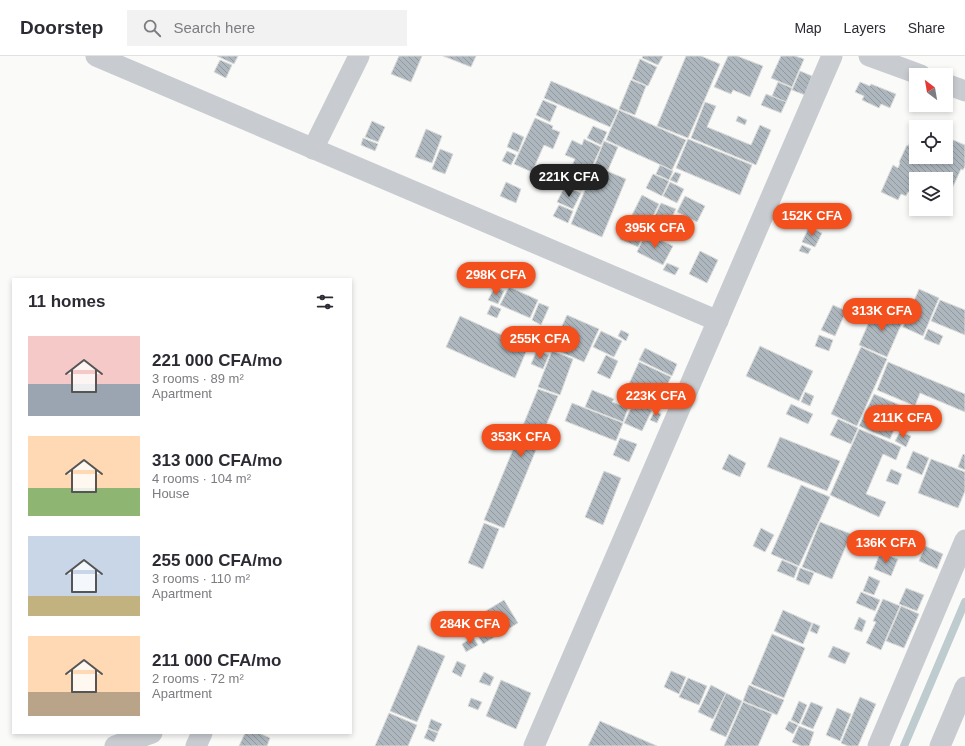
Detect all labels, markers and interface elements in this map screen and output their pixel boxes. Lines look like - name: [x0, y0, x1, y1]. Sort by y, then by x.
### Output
- search box: [127, 10, 407, 46]
- text: Doorstep: [20, 17, 103, 38]
- icon: search: [141, 17, 163, 39]
- text: Search here: [173, 19, 255, 36]
- text: Map: [794, 20, 822, 36]
- text: Layers: [844, 20, 886, 36]
- text: Share: [908, 20, 945, 36]
- north arrow: [909, 68, 953, 112]
- map controls: [909, 68, 953, 216]
- button: locate: [909, 120, 953, 164]
- pin: 221K CFA: [528, 164, 610, 198]
- text: 221K CFA: [539, 169, 599, 184]
- button: layers: [909, 172, 953, 216]
- pin: 152K CFA: [771, 203, 853, 237]
- text: 152K CFA: [782, 208, 842, 223]
- pin: 395K CFA: [614, 215, 696, 249]
- text: 395K CFA: [625, 220, 685, 235]
- pin: 298K CFA: [455, 262, 537, 296]
- text: 298K CFA: [466, 267, 526, 282]
- icon: filters: [314, 291, 336, 313]
- text: 11 homes: [28, 292, 106, 311]
- pin: 313K CFA: [841, 298, 923, 332]
- text: 313K CFA: [852, 303, 912, 318]
- pin: 255K CFA: [499, 326, 581, 360]
- text: 255K CFA: [510, 331, 570, 346]
- text: 221 000 CFA/mo: [152, 351, 282, 370]
- icon: home: [60, 352, 108, 400]
- text: 3 rooms · 89 m²: [152, 371, 244, 386]
- pin: 223K CFA: [615, 383, 697, 417]
- text: Apartment: [152, 386, 212, 401]
- text: 223K CFA: [626, 388, 686, 403]
- pin: 211K CFA: [862, 405, 944, 439]
- text: 211K CFA: [873, 410, 933, 425]
- pin: 353K CFA: [480, 424, 562, 458]
- text: 353K CFA: [491, 429, 551, 444]
- text: 313 000 CFA/mo: [152, 451, 282, 470]
- icon: home: [60, 452, 108, 500]
- text: 4 rooms · 104 m²: [152, 471, 251, 486]
- text: House: [152, 486, 190, 501]
- pin: 136K CFA: [845, 530, 927, 564]
- text: 136K CFA: [856, 535, 916, 550]
- text: 255 000 CFA/mo: [152, 551, 282, 570]
- icon: home: [60, 552, 108, 600]
- text: 3 rooms · 110 m²: [152, 571, 250, 586]
- text: Apartment: [152, 586, 212, 601]
- pin: 284K CFA: [429, 611, 511, 645]
- text: 284K CFA: [440, 616, 500, 631]
- text: 211 000 CFA/mo: [152, 651, 281, 670]
- icon: home: [60, 652, 108, 700]
- text: 2 rooms · 72 m²: [152, 671, 244, 686]
- text: Apartment: [152, 686, 212, 701]

